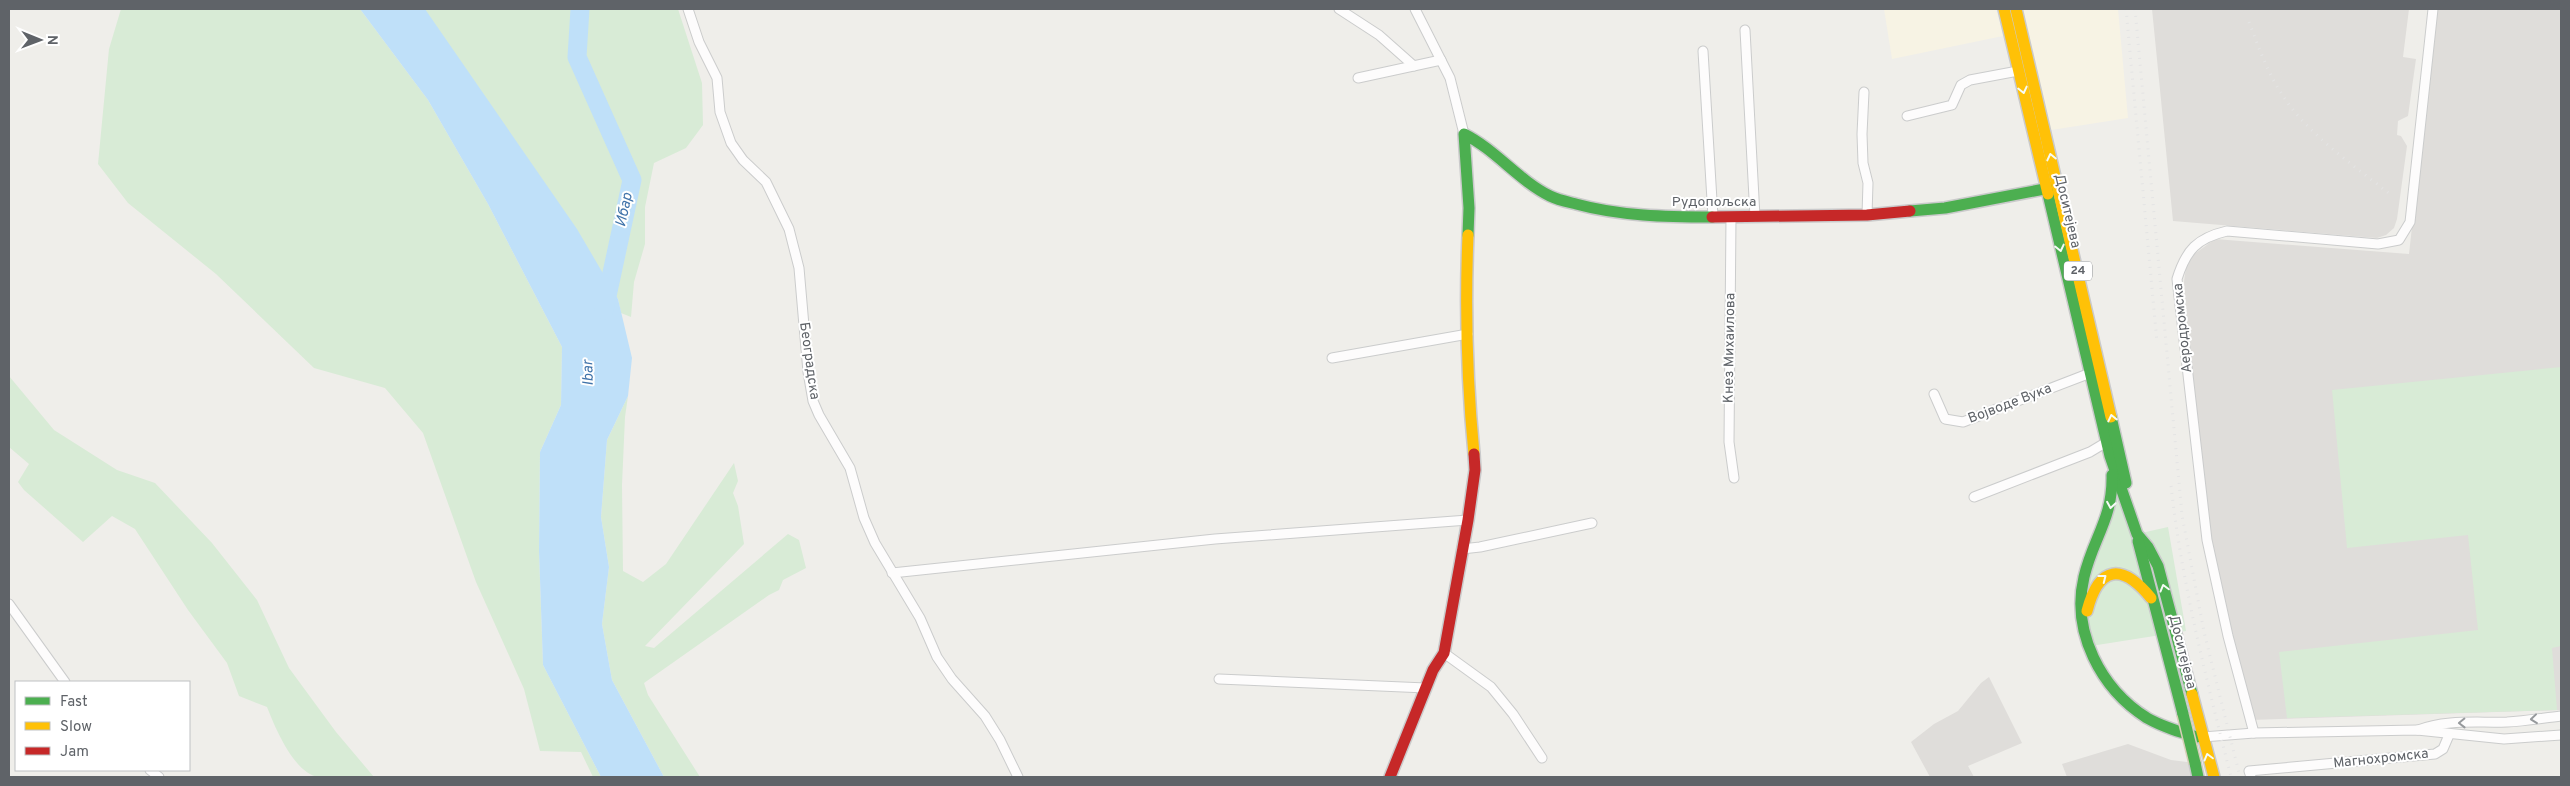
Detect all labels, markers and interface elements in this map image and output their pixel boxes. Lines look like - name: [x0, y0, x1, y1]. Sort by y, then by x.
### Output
- north arrow: [15, 15, 65, 65]
- text: N: [43, 35, 60, 45]
- one-way arrow: [2017, 86, 2028, 95]
- one-way arrow: [2046, 153, 2057, 162]
- street label: Доситејева: [2050, 172, 2084, 250]
- water label: Ибар: [612, 190, 638, 229]
- street label: Рудопољска: [1672, 194, 1756, 211]
- one-way arrow: [2054, 244, 2065, 253]
- road number: 24: [2064, 262, 2092, 280]
- street label: Аеродромска: [2170, 282, 2196, 374]
- street label: Кнез Михаилова: [1721, 293, 1739, 403]
- street label: Београдска: [795, 321, 823, 401]
- water label: Ibar: [579, 359, 599, 386]
- street label: Војводе Вука: [1966, 380, 2054, 428]
- one-way arrow: [2107, 413, 2118, 422]
- one-way arrow: [2107, 500, 2117, 509]
- one-way arrow: [2097, 575, 2107, 584]
- one-way arrow: [2159, 584, 2170, 593]
- street label: Доситејева: [2165, 613, 2199, 691]
- legend: [15, 681, 190, 771]
- text: Fast: [60, 693, 88, 712]
- one-way arrow: [2530, 713, 2538, 724]
- text: Slow: [60, 718, 92, 737]
- one-way arrow: [2457, 718, 2465, 728]
- text: Jam: [60, 743, 89, 762]
- street label: Магнохромска: [2333, 746, 2429, 772]
- one-way arrow: [2204, 754, 2214, 762]

